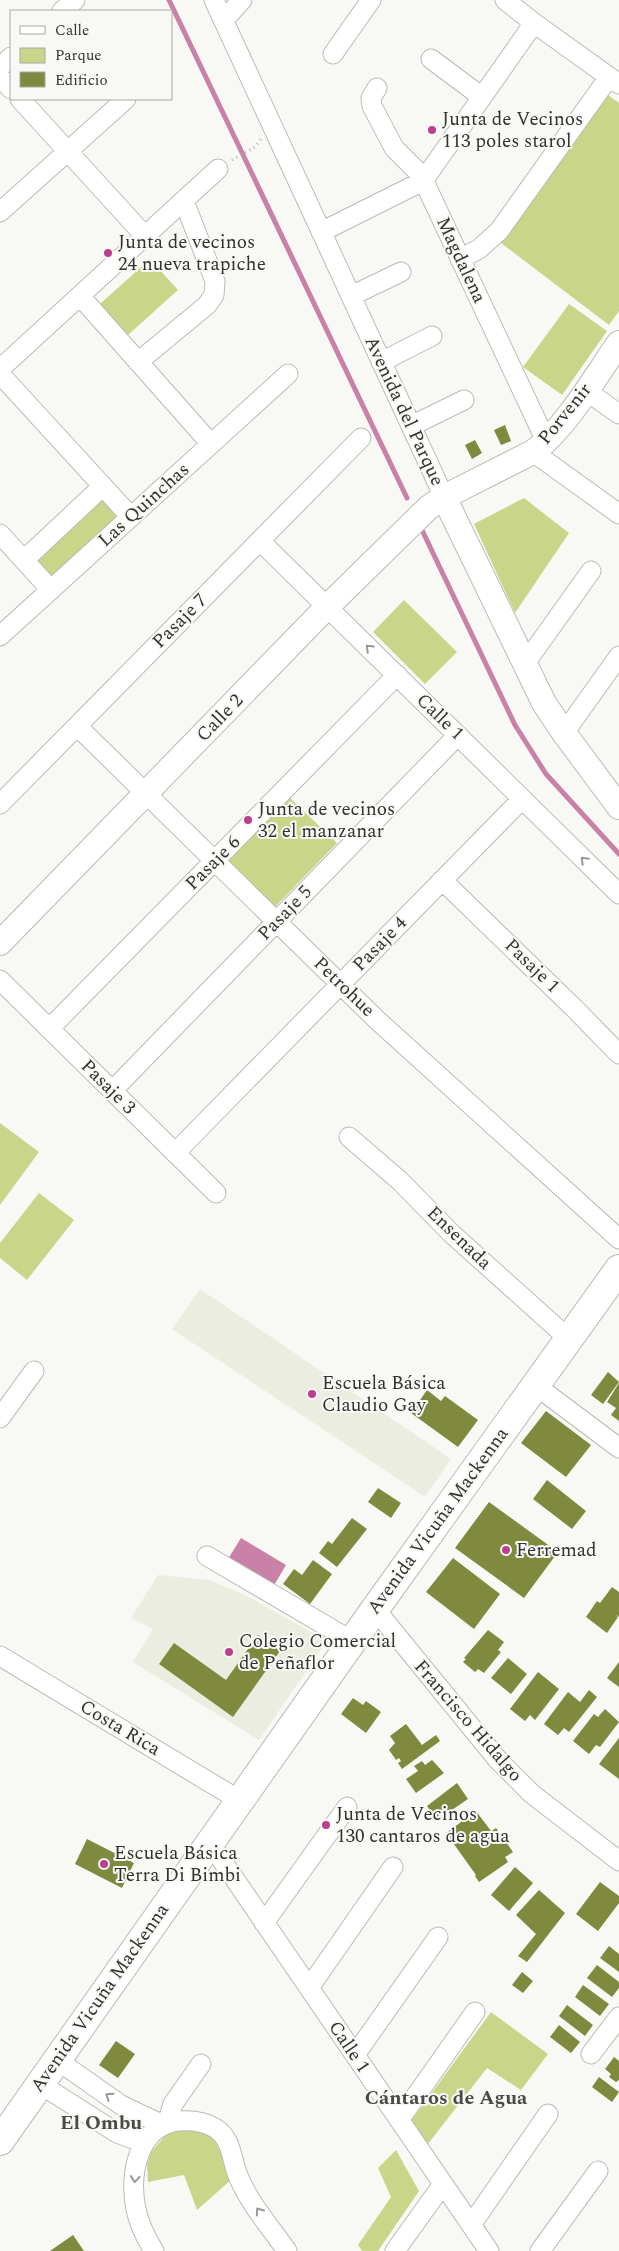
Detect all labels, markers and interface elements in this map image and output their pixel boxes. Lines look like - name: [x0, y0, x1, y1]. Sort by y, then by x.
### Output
- legend: [10, 10, 172, 100]
- text: Calle: [55, 19, 89, 42]
- text: Parque: [55, 44, 102, 67]
- text: Edificio: [55, 69, 108, 92]
- place label: Junta de Vecinos 113 poles starol: [442, 105, 583, 156]
- marker: Junta de Vecinos 113 poles starol: [426, 124, 438, 136]
- street label: Magdalena: [428, 212, 494, 309]
- place label: Junta de vecinos 24 nueva trapiche: [118, 228, 266, 279]
- marker: Junta de vecinos 24 nueva trapiche: [102, 247, 114, 259]
- street label: Avenida del Parque: [357, 331, 451, 491]
- street label: Porvenir: [531, 376, 599, 451]
- street label: Las Quinchas: [92, 456, 196, 554]
- street label: Pasaje 7: [146, 587, 214, 655]
- one-way arrow: [366, 645, 375, 654]
- street label: Calle 2: [190, 687, 250, 749]
- street label: Calle 1: [409, 687, 471, 747]
- place label: Junta de vecinos 32 el manzanar: [258, 795, 395, 846]
- marker: Junta de vecinos 32 el manzanar: [242, 814, 254, 826]
- street label: Pasaje 6: [179, 829, 247, 897]
- one-way arrow: [581, 857, 590, 866]
- street label: Pasaje 5: [251, 878, 319, 948]
- street label: Pasaje 4: [346, 909, 414, 979]
- street label: Pasaje 1: [497, 932, 567, 1000]
- street label: Petrohue: [306, 950, 382, 1024]
- street label: Pasaje 3: [74, 1053, 143, 1122]
- street label: Ensenada: [420, 1199, 499, 1277]
- place label: Escuela Básica Claudio Gay: [322, 1369, 446, 1420]
- marker: Escuela Básica Claudio Gay: [306, 1388, 318, 1400]
- street label: Avenida Vicuña Mackenna: [360, 1421, 516, 1621]
- place label: Ferremad: [516, 1536, 597, 1565]
- marker: Ferremad: [500, 1544, 512, 1556]
- place label: Colegio Comercial de Peñaflor: [239, 1627, 396, 1678]
- marker: Colegio Comercial de Peñaflor: [223, 1646, 235, 1658]
- street label: Francisco Hidalgo: [407, 1653, 529, 1789]
- street label: Costa Rica: [74, 1692, 167, 1764]
- place label: Junta de Vecinos 130 cantaros de agua: [336, 1800, 510, 1851]
- marker: Junta de Vecinos 130 cantaros de agua: [320, 1819, 332, 1831]
- place label: Escuela Básica Terra Di Bimbi: [114, 1839, 241, 1890]
- marker: Escuela Básica Terra Di Bimbi: [98, 1858, 110, 1870]
- street label: Avenida Vicuña Mackenna: [23, 1897, 177, 2099]
- street label: Calle 1: [321, 2015, 377, 2079]
- district label: Cántaros de Agua: [365, 2083, 528, 2113]
- one-way arrow: [106, 2094, 115, 2102]
- district label: El Ombu: [60, 2108, 142, 2138]
- one-way arrow: [129, 2175, 140, 2183]
- one-way arrow: [256, 2207, 265, 2217]

